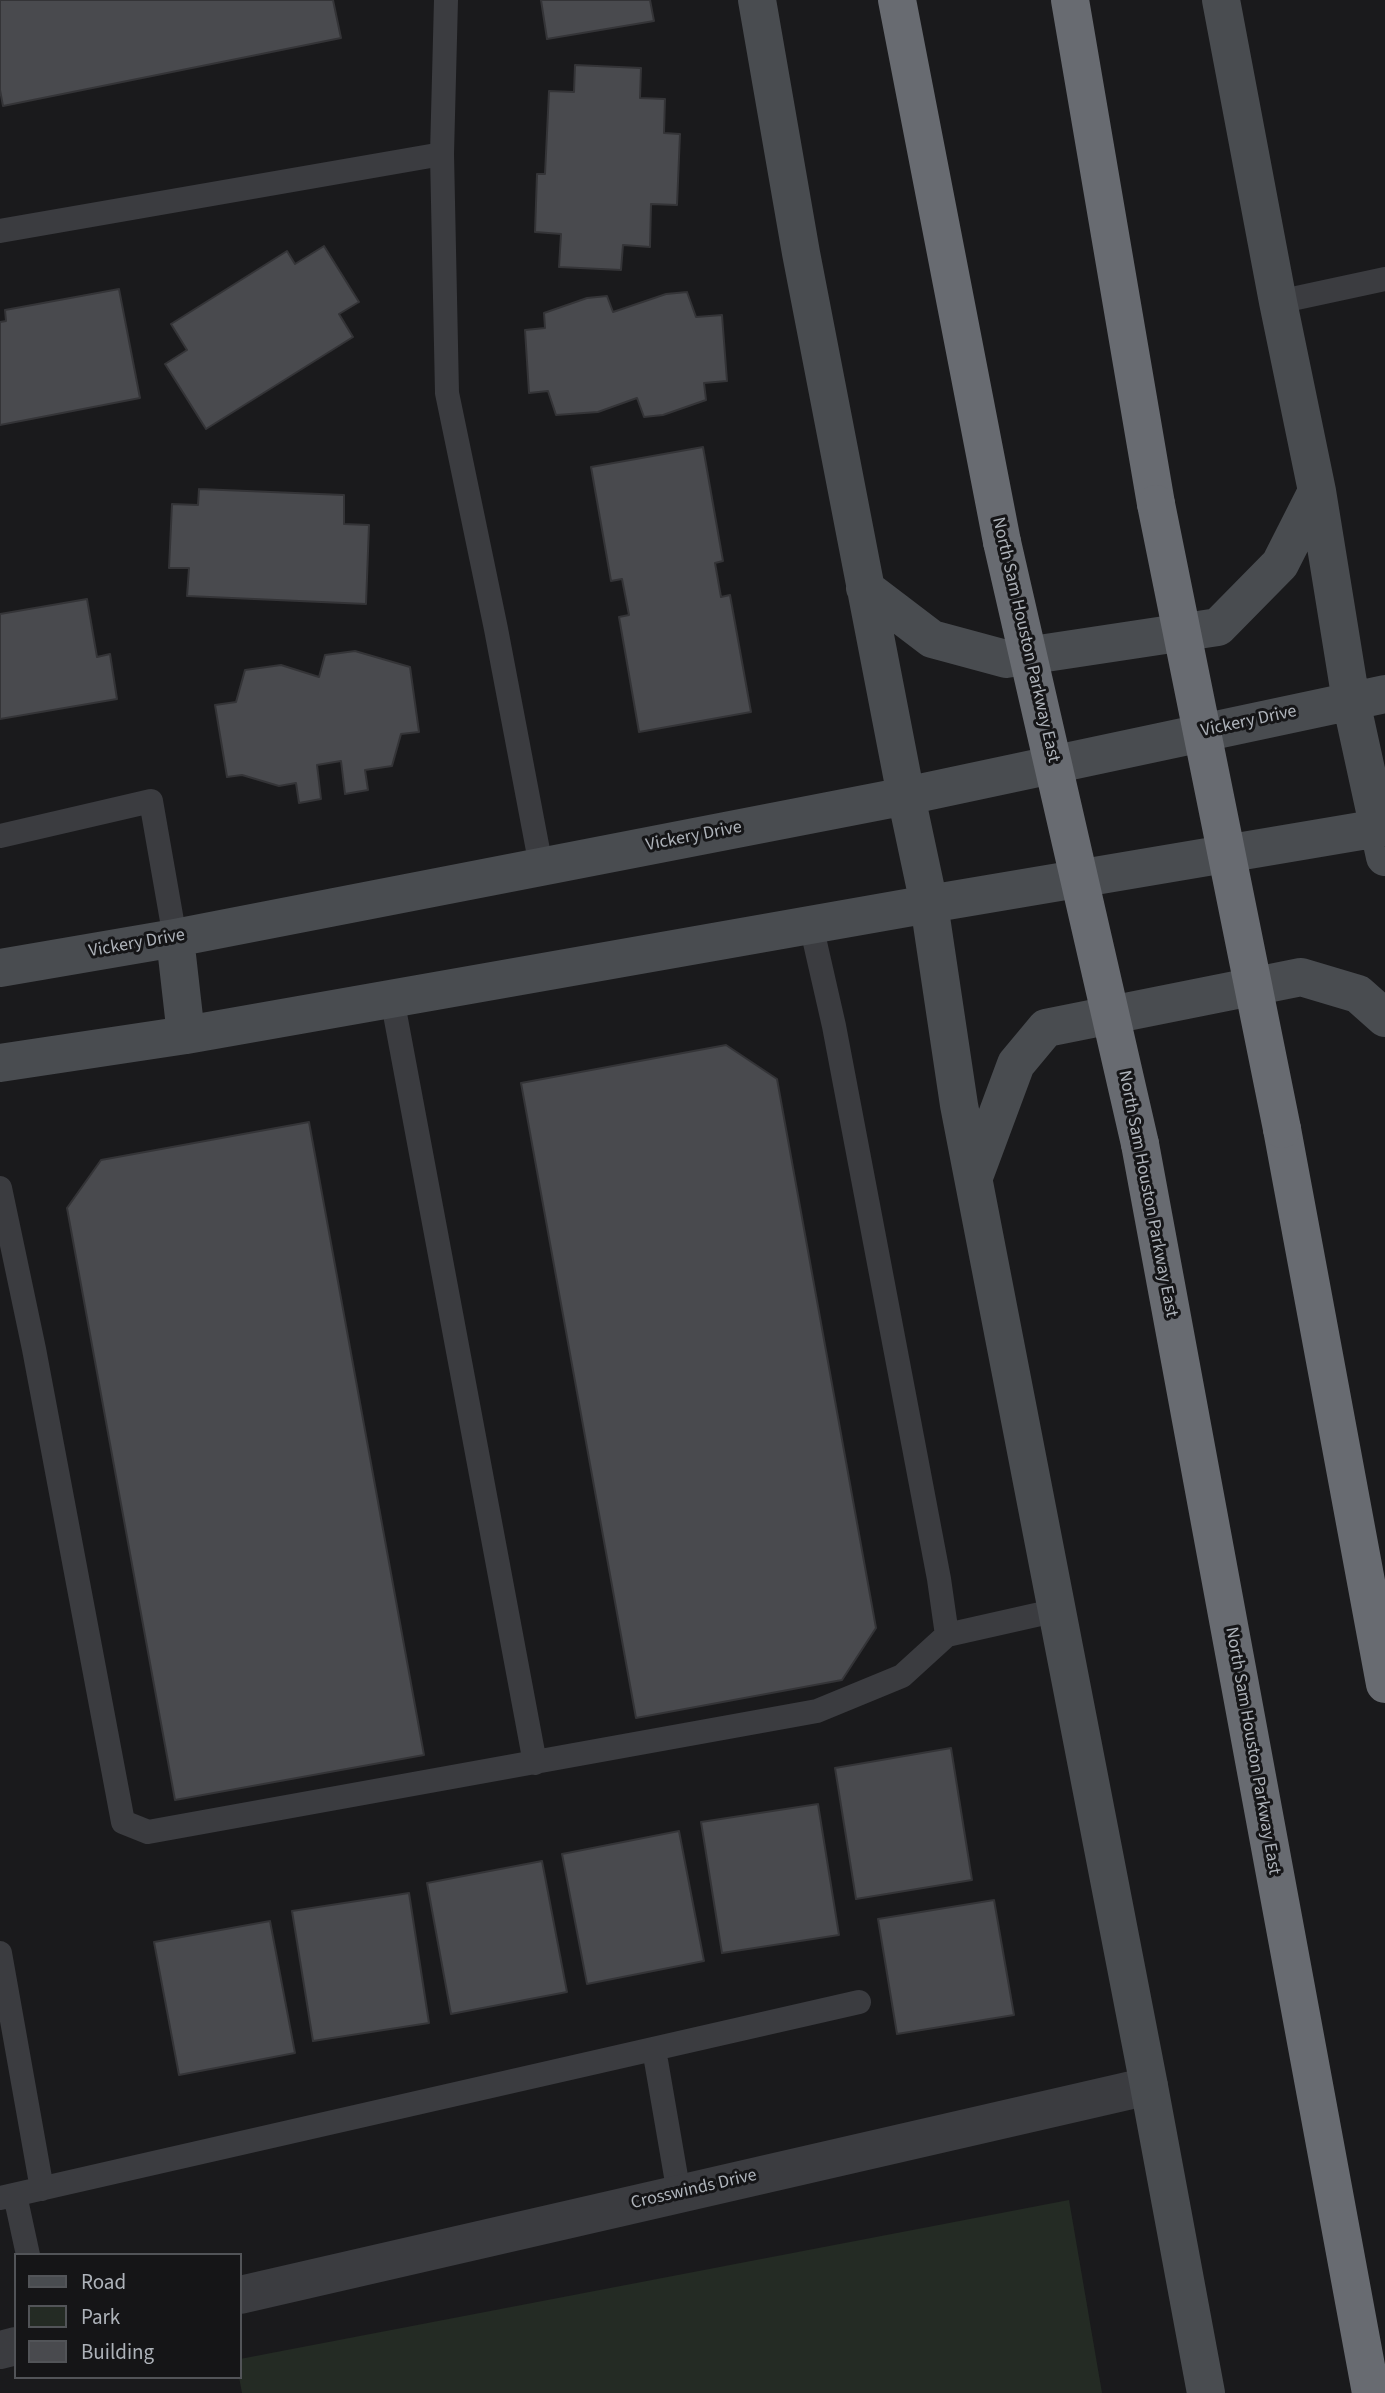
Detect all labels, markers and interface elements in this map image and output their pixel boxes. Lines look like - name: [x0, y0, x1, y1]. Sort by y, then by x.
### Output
- street label: North Sam Houston Parkway East: [986, 515, 1064, 765]
- street label: Vickery Drive: [1199, 701, 1299, 743]
- street label: Vickery Drive: [644, 817, 744, 857]
- street label: Vickery Drive: [87, 925, 187, 963]
- street label: North Sam Houston Parkway East: [1112, 1069, 1182, 1319]
- street label: North Sam Houston Parkway East: [1220, 1625, 1284, 1877]
- street label: Crosswinds Drive: [629, 2165, 759, 2215]
- legend: [14, 2253, 242, 2379]
- text: Road: [81, 2267, 126, 2297]
- text: Park: [81, 2302, 120, 2332]
- text: Building: [81, 2337, 154, 2367]

